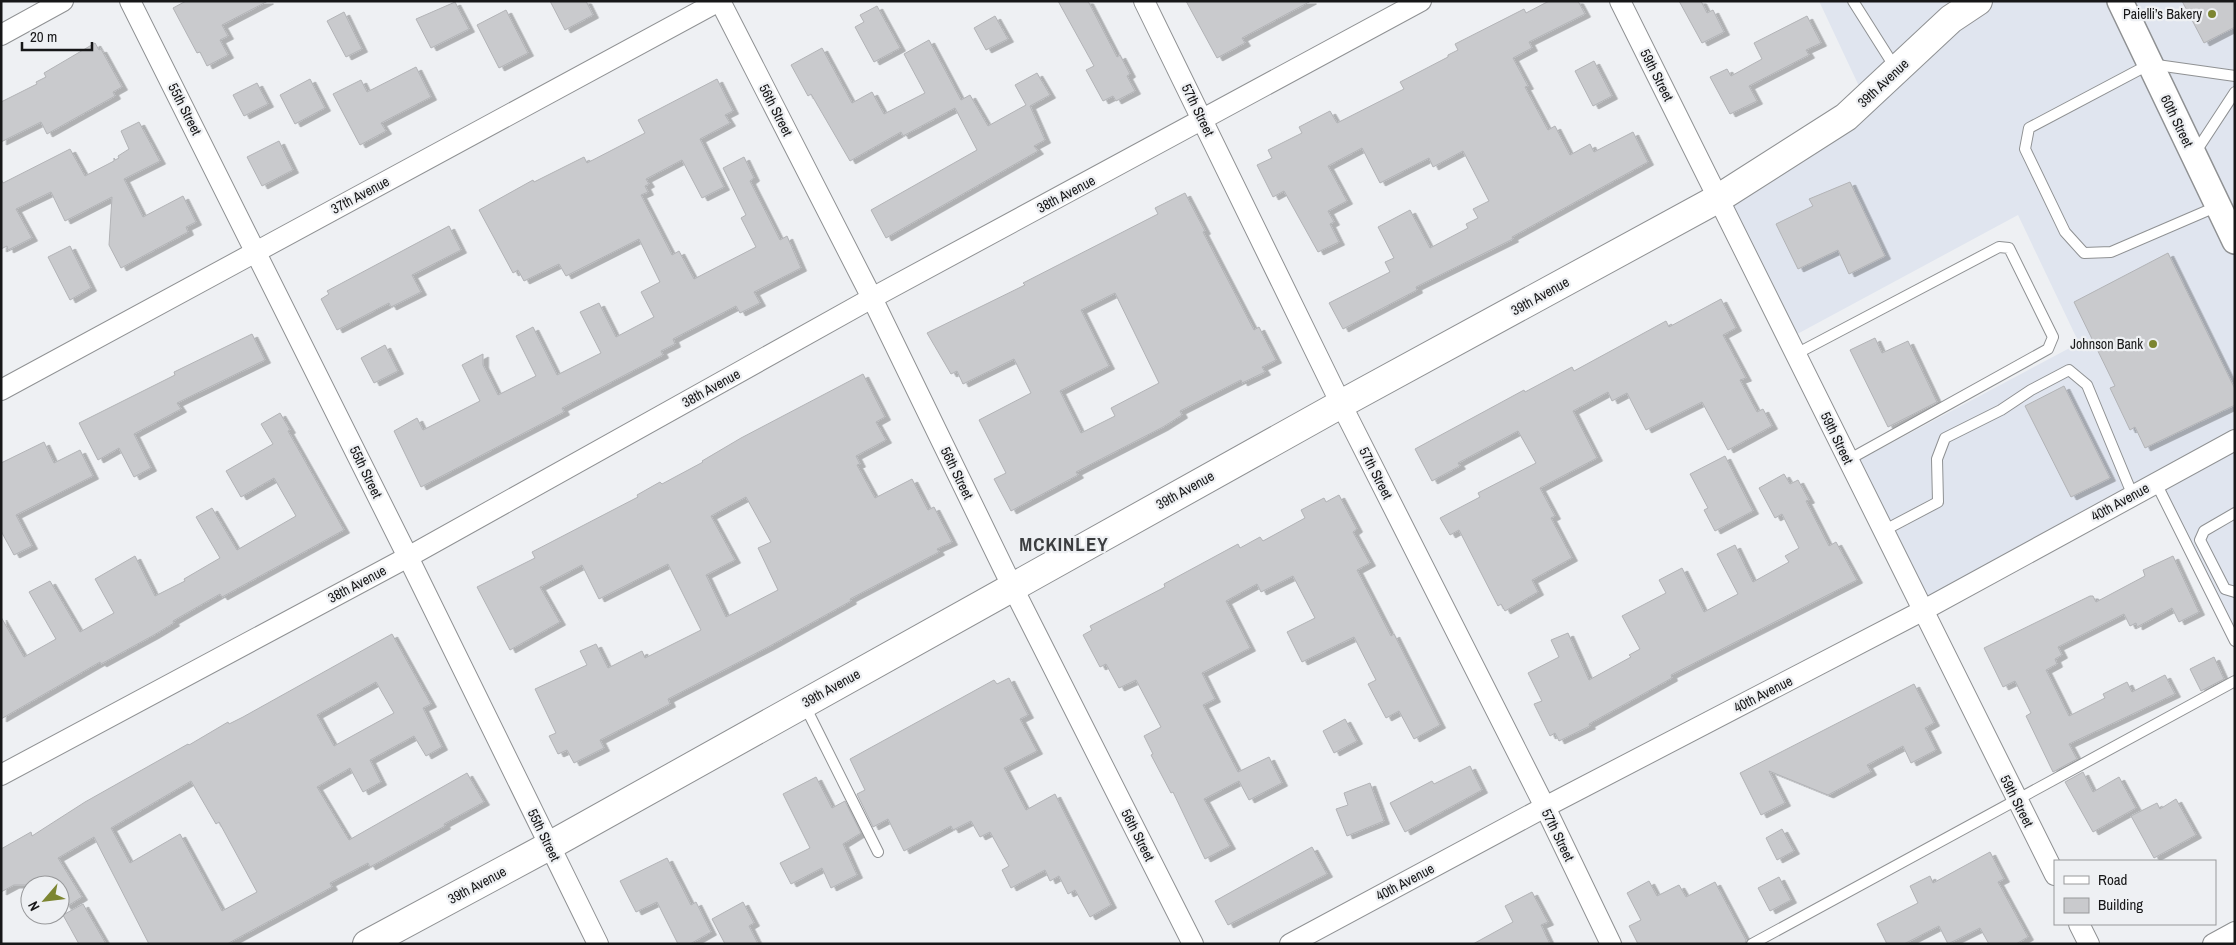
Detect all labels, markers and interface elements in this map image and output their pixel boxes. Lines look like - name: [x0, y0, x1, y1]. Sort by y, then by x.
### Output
- place label: Paielli’s Bakery: [2123, 5, 2202, 23]
- marker: Paielli’s Bakery: [2206, 8, 2218, 20]
- scale bar: [22, 20, 92, 52]
- text: 20 m: [30, 26, 57, 47]
- street label: 59th Street: [1636, 46, 1678, 104]
- street label: 39th Avenue: [1854, 55, 1912, 111]
- street label: 55th Street: [164, 80, 206, 138]
- street label: 56th Street: [755, 81, 797, 139]
- street label: 57th Street: [1178, 81, 1218, 139]
- street label: 60th Street: [2157, 92, 2197, 150]
- street label: 38th Avenue: [1034, 171, 1098, 217]
- street label: 37th Avenue: [328, 172, 392, 218]
- street label: 39th Avenue: [1508, 273, 1572, 319]
- place label: Johnson Bank: [2070, 335, 2143, 353]
- marker: Johnson Bank: [2147, 338, 2159, 350]
- street label: 38th Avenue: [679, 365, 743, 411]
- street label: 59th Street: [1817, 409, 1857, 467]
- street label: 55th Street: [346, 443, 386, 501]
- street label: 56th Street: [937, 444, 977, 502]
- street label: 57th Street: [1355, 444, 1397, 502]
- street label: 39th Avenue: [1153, 467, 1217, 513]
- street label: 40th Avenue: [2088, 479, 2152, 525]
- district label: MCKINLEY: [1019, 531, 1109, 557]
- street label: 38th Avenue: [325, 561, 389, 607]
- street label: 39th Avenue: [799, 665, 863, 711]
- street label: 40th Avenue: [1731, 672, 1795, 716]
- street label: 59th Street: [1996, 772, 2038, 830]
- street label: 55th Street: [524, 806, 564, 864]
- street label: 56th Street: [1117, 806, 1159, 864]
- street label: 57th Street: [1538, 806, 1578, 864]
- street label: 40th Avenue: [1373, 859, 1437, 905]
- legend: [2054, 860, 2216, 925]
- street label: 39th Avenue: [445, 862, 509, 908]
- text: Road: [2098, 869, 2127, 890]
- north arrow: [20, 875, 70, 925]
- text: Building: [2098, 894, 2143, 915]
- text: N: [24, 898, 43, 914]

